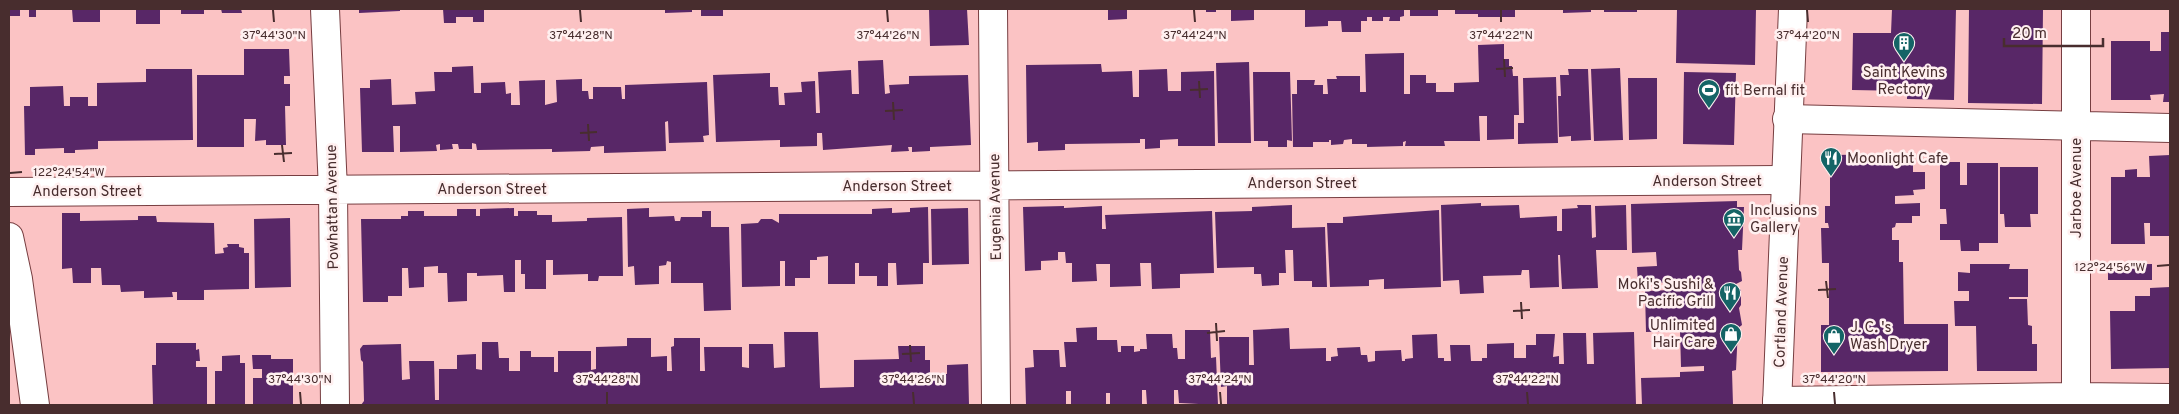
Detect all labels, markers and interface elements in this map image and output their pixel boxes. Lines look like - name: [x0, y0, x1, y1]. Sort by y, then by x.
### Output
- scale bar: [2004, 15, 2103, 47]
- text: 20 m: [2012, 25, 2047, 44]
- text: 37°44'30"N: [242, 28, 306, 44]
- text: 37°44'28"N: [549, 28, 613, 44]
- text: 37°44'26"N: [856, 28, 920, 44]
- text: 37°44'24"N: [1163, 28, 1227, 44]
- text: 37°44'22"N: [1469, 28, 1533, 44]
- text: 37°44'20"N: [1776, 28, 1840, 44]
- building icon: Saint Kevins Rectory: [1892, 31, 1916, 62]
- place label: Saint Kevins Rectory: [1863, 64, 1945, 100]
- sports icon: fit Bernal fit: [1697, 78, 1721, 109]
- place label: fit Bernal fit: [1725, 82, 1805, 101]
- street label: Jarboe Avenue: [2068, 138, 2087, 238]
- street label: Powhattan Avenue: [323, 144, 344, 270]
- restaurant icon: Moonlight Cafe: [1819, 146, 1843, 177]
- place label: Moonlight Cafe: [1847, 150, 1948, 169]
- street label: Eugenia Avenue: [986, 153, 1007, 261]
- text: 122°24'54"W: [33, 165, 105, 181]
- street label: Anderson Street: [1652, 173, 1762, 192]
- street label: Anderson Street: [1247, 175, 1357, 194]
- street label: Anderson Street: [842, 178, 952, 197]
- street label: Anderson Street: [437, 181, 547, 200]
- street label: Anderson Street: [32, 183, 142, 202]
- place label: Inclusions Gallery: [1750, 202, 1817, 238]
- museum icon: Inclusions Gallery: [1722, 207, 1746, 238]
- street label: Cortland Avenue: [1771, 256, 1794, 368]
- text: 122°24'56"W: [2075, 260, 2145, 276]
- place label: Moki's Sushi & Pacific Grill: [1618, 276, 1714, 312]
- restaurant icon: Moki's Sushi & Pacific Grill: [1718, 281, 1742, 312]
- place label: Unlimited Hair Care: [1650, 317, 1715, 353]
- place label: J. C. 's Wash Dryer: [1850, 319, 1927, 355]
- shop icon: Unlimited Hair Care: [1719, 322, 1743, 353]
- shop icon: J. C. 's Wash Dryer: [1822, 324, 1846, 355]
- text: 37°44'30"N: [268, 372, 332, 388]
- text: 37°44'28"N: [575, 372, 639, 388]
- text: 37°44'26"N: [881, 372, 945, 388]
- text: 37°44'24"N: [1188, 372, 1252, 388]
- text: 37°44'22"N: [1495, 372, 1559, 388]
- text: 37°44'20"N: [1802, 372, 1866, 388]

